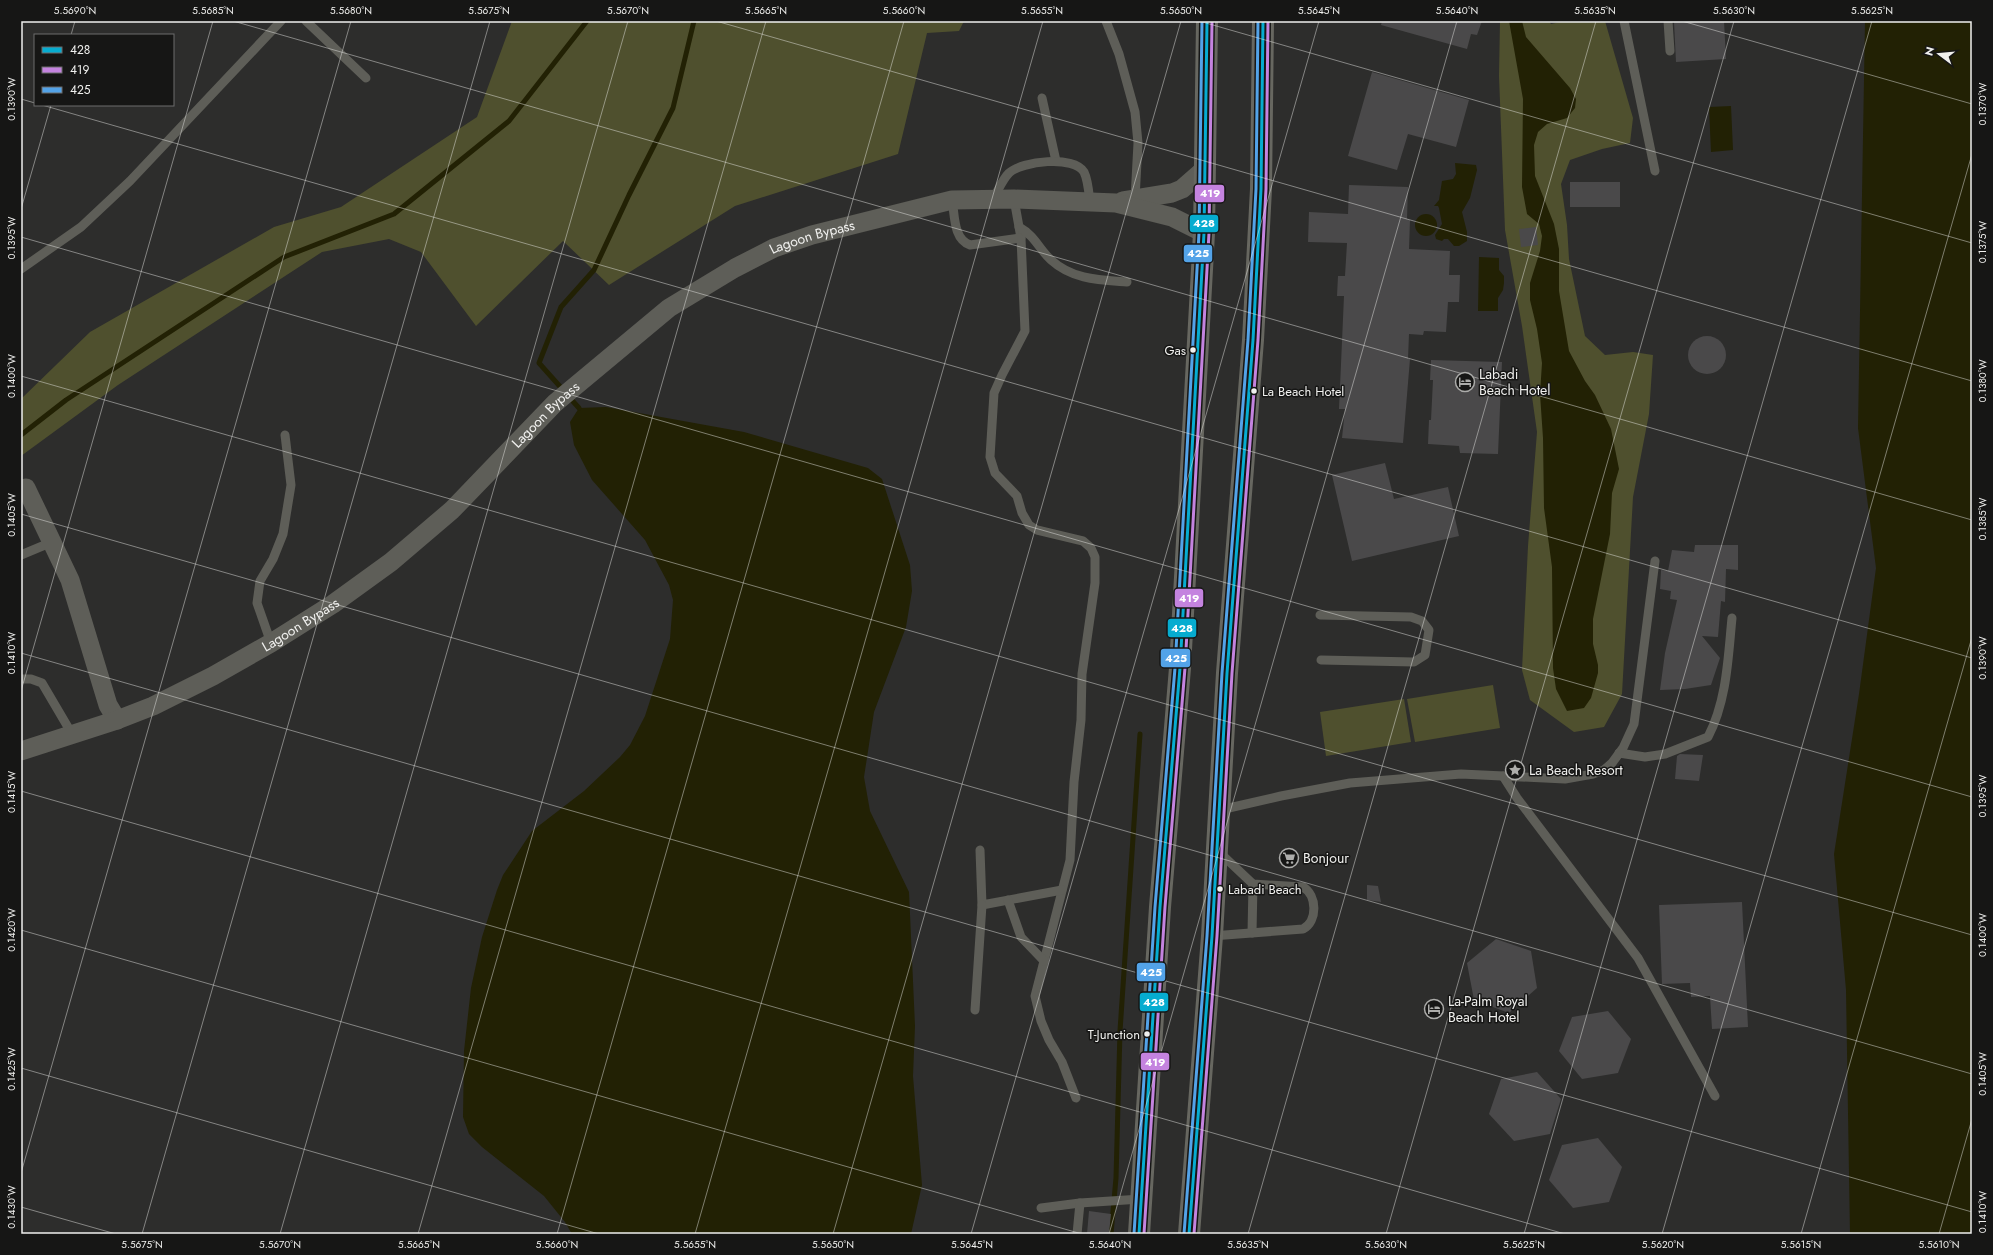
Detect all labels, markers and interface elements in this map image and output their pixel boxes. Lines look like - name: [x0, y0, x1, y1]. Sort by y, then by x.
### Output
- text: 5.5690°N: [54, 3, 96, 18]
- text: 5.5685°N: [192, 3, 234, 18]
- text: 5.5680°N: [330, 3, 372, 18]
- text: 5.5675°N: [468, 3, 510, 18]
- text: 5.5670°N: [607, 3, 649, 18]
- text: 5.5665°N: [745, 3, 787, 18]
- text: 5.5660°N: [883, 3, 925, 18]
- text: 5.5655°N: [1021, 3, 1063, 18]
- text: 5.5650°N: [1160, 3, 1202, 18]
- text: 5.5645°N: [1298, 3, 1340, 18]
- text: 5.5640°N: [1436, 3, 1478, 18]
- text: 5.5635°N: [1574, 3, 1616, 18]
- text: 5.5630°N: [1713, 3, 1755, 18]
- text: 5.5625°N: [1851, 3, 1893, 18]
- legend: [34, 34, 174, 106]
- north arrow: [1919, 34, 1959, 74]
- text: 428: [70, 41, 90, 59]
- text: N: [1920, 45, 1938, 58]
- text: 419: [70, 61, 89, 79]
- text: 0.1390°W: [4, 77, 19, 121]
- text: 425: [70, 81, 91, 99]
- text: 0.1370°W: [1975, 83, 1990, 125]
- line badge: 419: [1194, 184, 1225, 203]
- text: 419: [1200, 185, 1220, 201]
- line badge: 428: [1189, 214, 1219, 233]
- street label: Lagoon Bypass: [766, 215, 857, 259]
- text: 428: [1193, 215, 1215, 231]
- text: 0.1395°W: [4, 216, 19, 260]
- text: 0.1375°W: [1975, 221, 1990, 263]
- line badge: 425: [1183, 244, 1213, 263]
- text: 425: [1187, 245, 1209, 261]
- place label: Gas: [1164, 341, 1186, 360]
- marker: Gas: [1188, 345, 1198, 355]
- text: 0.1400°W: [4, 354, 19, 398]
- text: 0.1380°W: [1975, 359, 1990, 403]
- place label: Labadi Beach Hotel: [1479, 364, 1550, 400]
- hotel icon: Labadi Beach Hotel: [1454, 371, 1476, 393]
- street label: Lagoon Bypass: [507, 376, 584, 452]
- place label: La Beach Hotel: [1262, 382, 1344, 401]
- marker: La Beach Hotel: [1249, 386, 1259, 396]
- text: 0.1405°W: [4, 493, 19, 537]
- text: 0.1385°W: [1975, 498, 1990, 540]
- line badge: 419: [1174, 588, 1204, 608]
- text: 419: [1179, 590, 1199, 606]
- street label: Lagoon Bypass: [258, 593, 344, 656]
- line badge: 428: [1167, 618, 1197, 638]
- text: 428: [1171, 620, 1193, 636]
- text: 0.1410°W: [4, 632, 19, 674]
- text: 0.1390°W: [1975, 636, 1990, 680]
- line badge: 425: [1160, 648, 1191, 668]
- text: 425: [1165, 650, 1187, 666]
- place icon: La Beach Resort: [1504, 759, 1526, 781]
- place label: La Beach Resort: [1529, 760, 1623, 780]
- text: 0.1415°W: [4, 771, 19, 813]
- text: 0.1395°W: [1975, 774, 1990, 818]
- supermarket icon: Bonjour: [1278, 847, 1300, 869]
- place label: Bonjour: [1303, 848, 1349, 868]
- place label: Labadi Beach: [1228, 880, 1302, 899]
- marker: Labadi Beach: [1215, 884, 1225, 894]
- text: 0.1420°W: [4, 908, 19, 952]
- text: 0.1400°W: [1975, 913, 1990, 957]
- line badge: 425: [1136, 962, 1166, 982]
- text: 425: [1140, 964, 1162, 980]
- place label: La-Palm Royal Beach Hotel: [1448, 991, 1528, 1027]
- line badge: 428: [1139, 992, 1169, 1012]
- text: 428: [1143, 994, 1165, 1010]
- hotel icon: La-Palm Royal Beach Hotel: [1423, 998, 1445, 1020]
- place label: T-Junction: [1088, 1025, 1140, 1044]
- marker: T-Junction: [1142, 1029, 1152, 1039]
- text: 0.1425°W: [4, 1047, 19, 1091]
- line badge: 419: [1140, 1052, 1170, 1071]
- text: 0.1405°W: [1975, 1052, 1990, 1096]
- text: 419: [1145, 1054, 1165, 1070]
- text: 0.1430°W: [4, 1185, 19, 1229]
- text: 0.1410°W: [1975, 1191, 1990, 1233]
- text: 5.5675°N: [121, 1237, 163, 1252]
- text: 5.5670°N: [259, 1237, 301, 1252]
- text: 5.5665°N: [398, 1237, 440, 1252]
- text: 5.5660°N: [536, 1237, 578, 1252]
- text: 5.5655°N: [674, 1237, 716, 1252]
- text: 5.5650°N: [812, 1237, 854, 1252]
- text: 5.5645°N: [951, 1237, 993, 1252]
- text: 5.5640°N: [1089, 1237, 1131, 1252]
- text: 5.5635°N: [1227, 1237, 1269, 1252]
- text: 5.5630°N: [1365, 1237, 1407, 1252]
- text: 5.5625°N: [1503, 1237, 1545, 1252]
- text: 5.5620°N: [1642, 1237, 1684, 1252]
- text: 5.5615°N: [1781, 1237, 1821, 1252]
- text: 5.5610°N: [1918, 1237, 1960, 1252]

